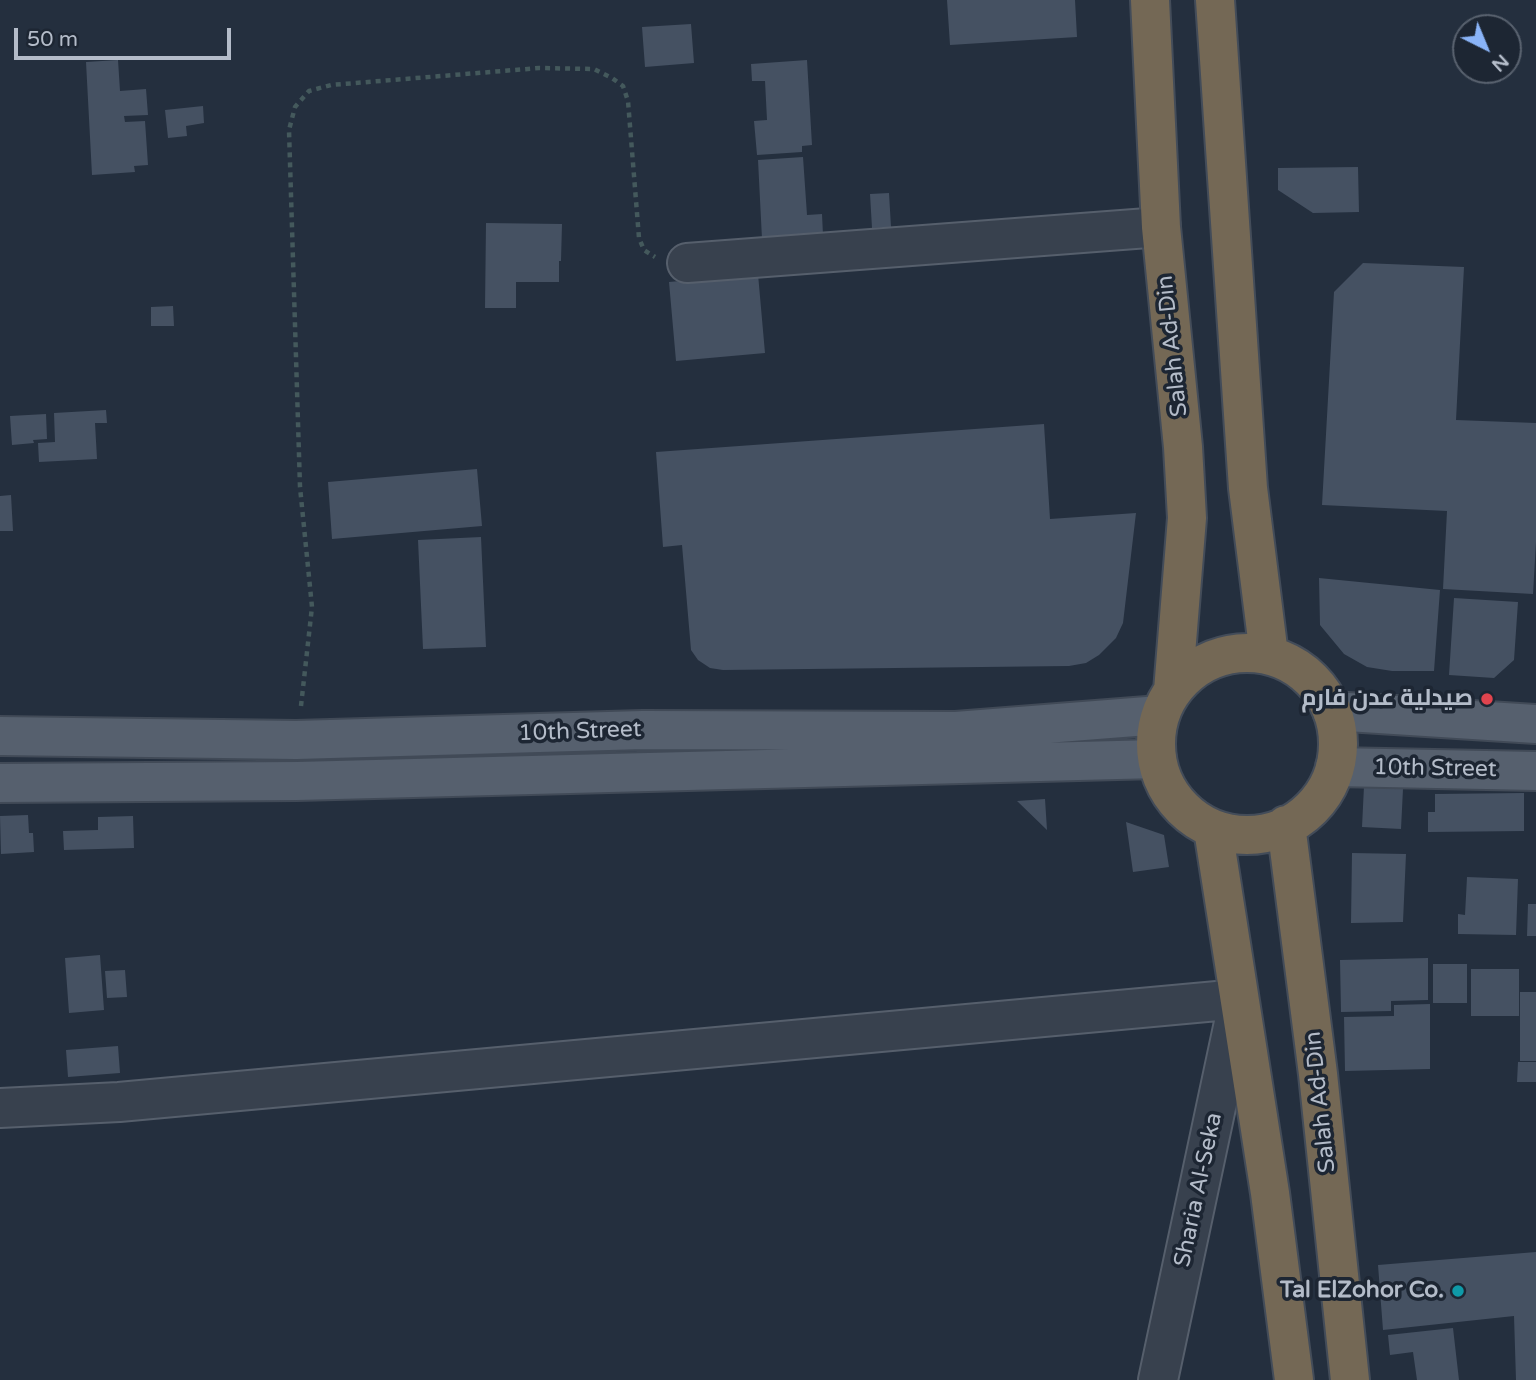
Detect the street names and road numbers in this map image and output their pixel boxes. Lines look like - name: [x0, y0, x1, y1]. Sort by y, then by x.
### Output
- street label: Salah Ad-Din: [1152, 274, 1194, 418]
- street label: 10th Street: [518, 716, 642, 748]
- street label: 10th Street: [1373, 754, 1497, 784]
- street label: Salah Ad-Din: [1300, 1030, 1342, 1174]
- street label: Sharia Al-Seka: [1169, 1110, 1229, 1270]

